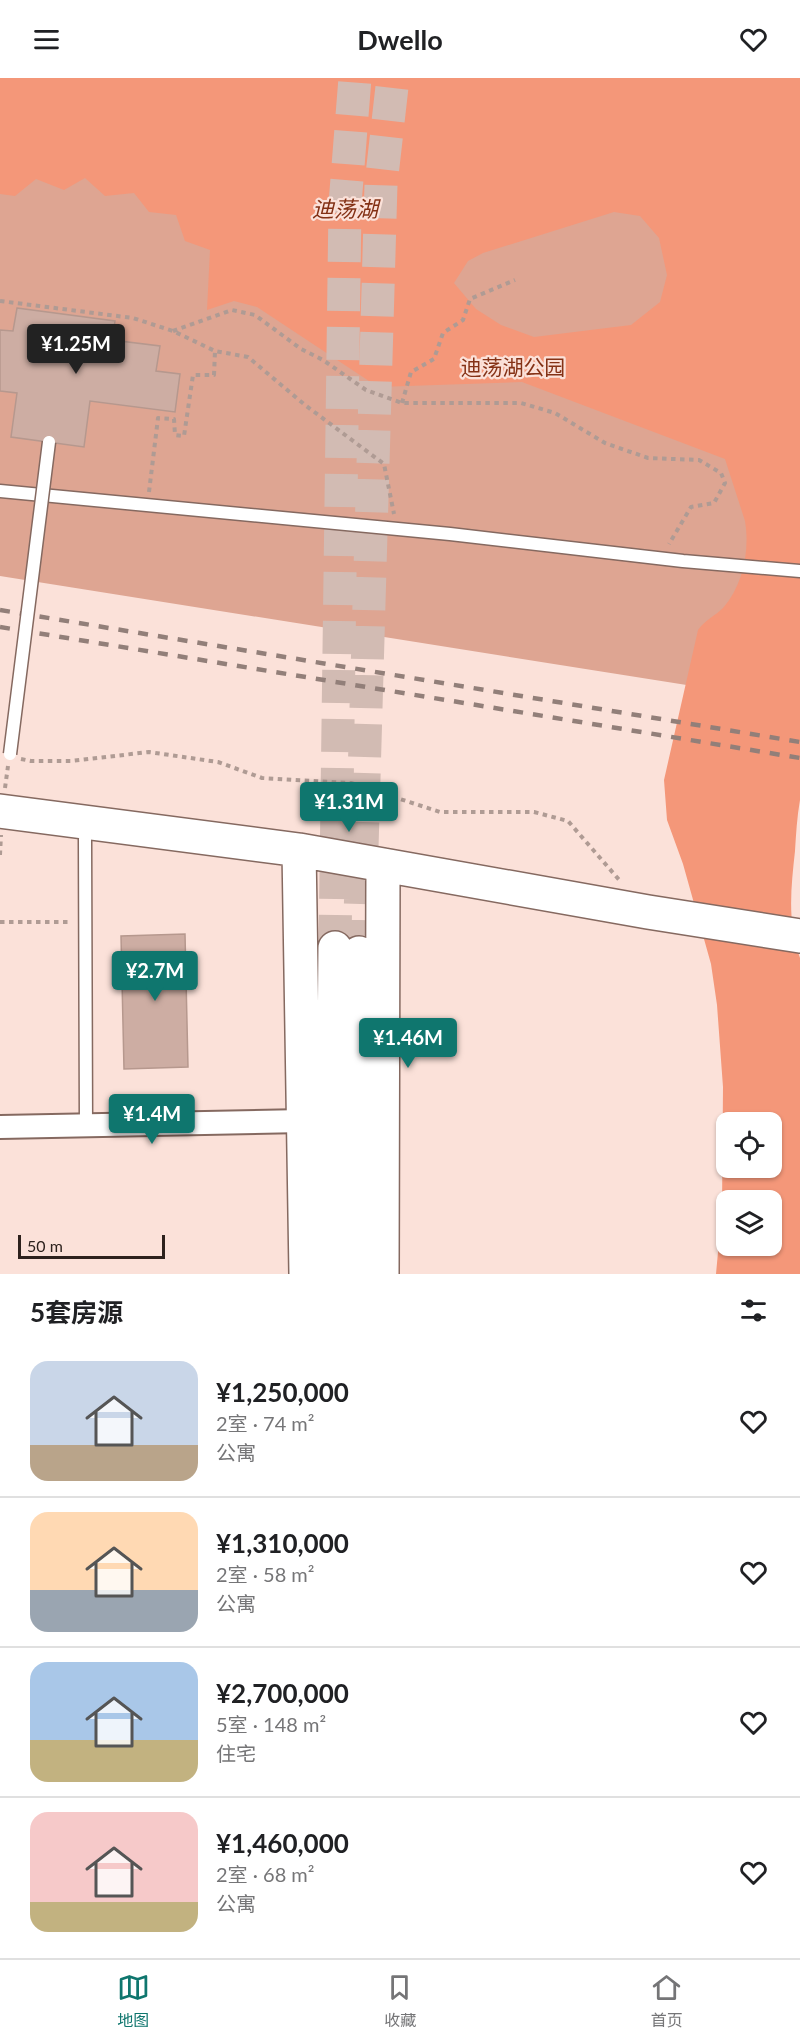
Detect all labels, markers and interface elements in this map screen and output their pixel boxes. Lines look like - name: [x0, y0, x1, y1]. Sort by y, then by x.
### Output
- icon: menu: [30, 23, 63, 56]
- text: Dwello: [357, 23, 443, 56]
- icon: heart: [737, 23, 770, 56]
- water label: 迪荡湖: [312, 195, 381, 222]
- pin: ¥1.25M: [27, 324, 125, 375]
- text: ¥1.25M: [41, 331, 111, 355]
- park label: 迪荡湖公园: [461, 354, 566, 379]
- pin: ¥1.31M: [300, 782, 398, 833]
- text: ¥1.31M: [314, 789, 384, 813]
- pin: ¥2.7M: [113, 951, 197, 1002]
- text: ¥2.7M: [126, 958, 184, 982]
- pin: ¥1.46M: [359, 1018, 457, 1069]
- text: ¥1.46M: [373, 1025, 443, 1049]
- pin: ¥1.4M: [110, 1094, 194, 1145]
- text: ¥1.4M: [123, 1101, 181, 1125]
- map controls: [716, 1112, 782, 1256]
- button: locate: [716, 1112, 782, 1178]
- button: layers: [716, 1190, 782, 1256]
- scale bar: [18, 1232, 165, 1260]
- text: 50 m: [27, 1236, 63, 1255]
- icon: filters: [737, 1294, 770, 1327]
- text: 5套房源: [30, 1296, 123, 1328]
- text: ¥1,250,000: [216, 1376, 349, 1408]
- icon: home: [78, 1385, 150, 1457]
- icon: heart: [737, 1405, 770, 1438]
- text: 2室 · 74 m²: [216, 1411, 315, 1435]
- text: 公寓: [216, 1440, 256, 1464]
- text: ¥1,310,000: [216, 1527, 349, 1559]
- icon: home: [78, 1536, 150, 1608]
- icon: heart: [737, 1556, 770, 1589]
- text: 2室 · 58 m²: [216, 1562, 315, 1586]
- text: 公寓: [216, 1591, 256, 1615]
- text: ¥2,700,000: [216, 1677, 349, 1709]
- icon: home: [78, 1686, 150, 1758]
- icon: heart: [737, 1706, 770, 1739]
- text: 5室 · 148 m²: [216, 1712, 326, 1736]
- text: 住宅: [216, 1741, 256, 1765]
- text: ¥1,460,000: [216, 1827, 349, 1859]
- icon: home: [78, 1836, 150, 1908]
- icon: heart: [737, 1856, 770, 1889]
- text: 2室 · 68 m²: [216, 1862, 315, 1886]
- text: 公寓: [216, 1891, 256, 1915]
- tab: 地图: [117, 1971, 150, 2031]
- tab: 收藏: [383, 1971, 416, 2031]
- tab: 首页: [650, 1971, 683, 2031]

